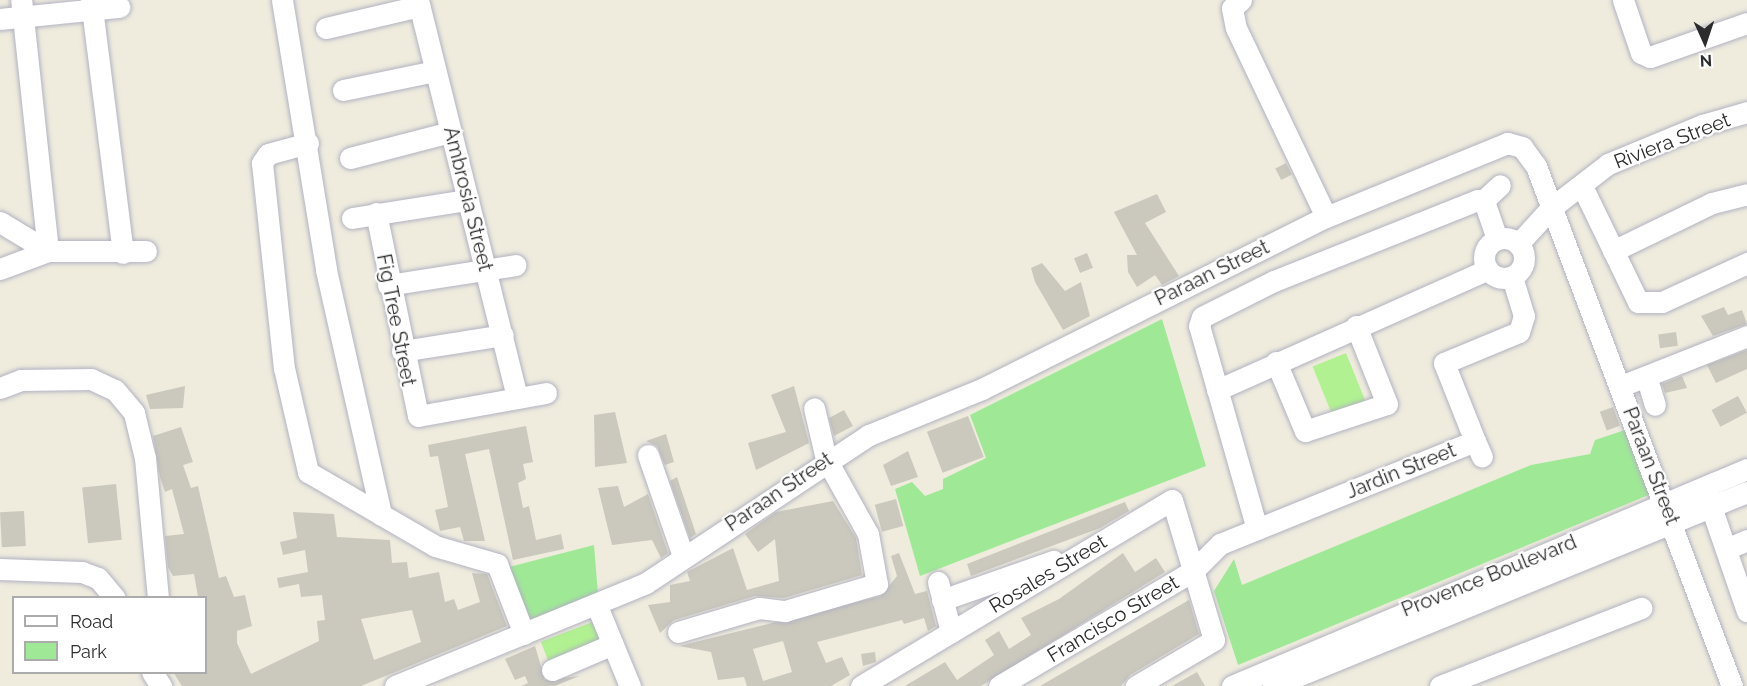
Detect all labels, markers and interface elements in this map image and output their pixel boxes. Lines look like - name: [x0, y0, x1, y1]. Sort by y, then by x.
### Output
- north arrow: [1675, 12, 1735, 72]
- text: N: [1699, 51, 1713, 70]
- street label: Riviera Street: [1611, 108, 1733, 174]
- street label: Ambrosia Street: [438, 124, 498, 274]
- street label: Paraan Street: [1151, 235, 1273, 311]
- street label: Fig Tree Street: [371, 252, 421, 388]
- street label: Paraan Street: [1618, 404, 1684, 528]
- street label: Jardin Street: [1343, 438, 1459, 504]
- street label: Paraan Street: [721, 447, 837, 537]
- street label: Rosales Street: [985, 530, 1111, 618]
- street label: Provence Boulevard: [1398, 530, 1580, 622]
- street label: Francisco Street: [1043, 570, 1183, 668]
- legend: [12, 596, 207, 674]
- text: Road: [70, 611, 113, 632]
- text: Park: [70, 641, 107, 662]

